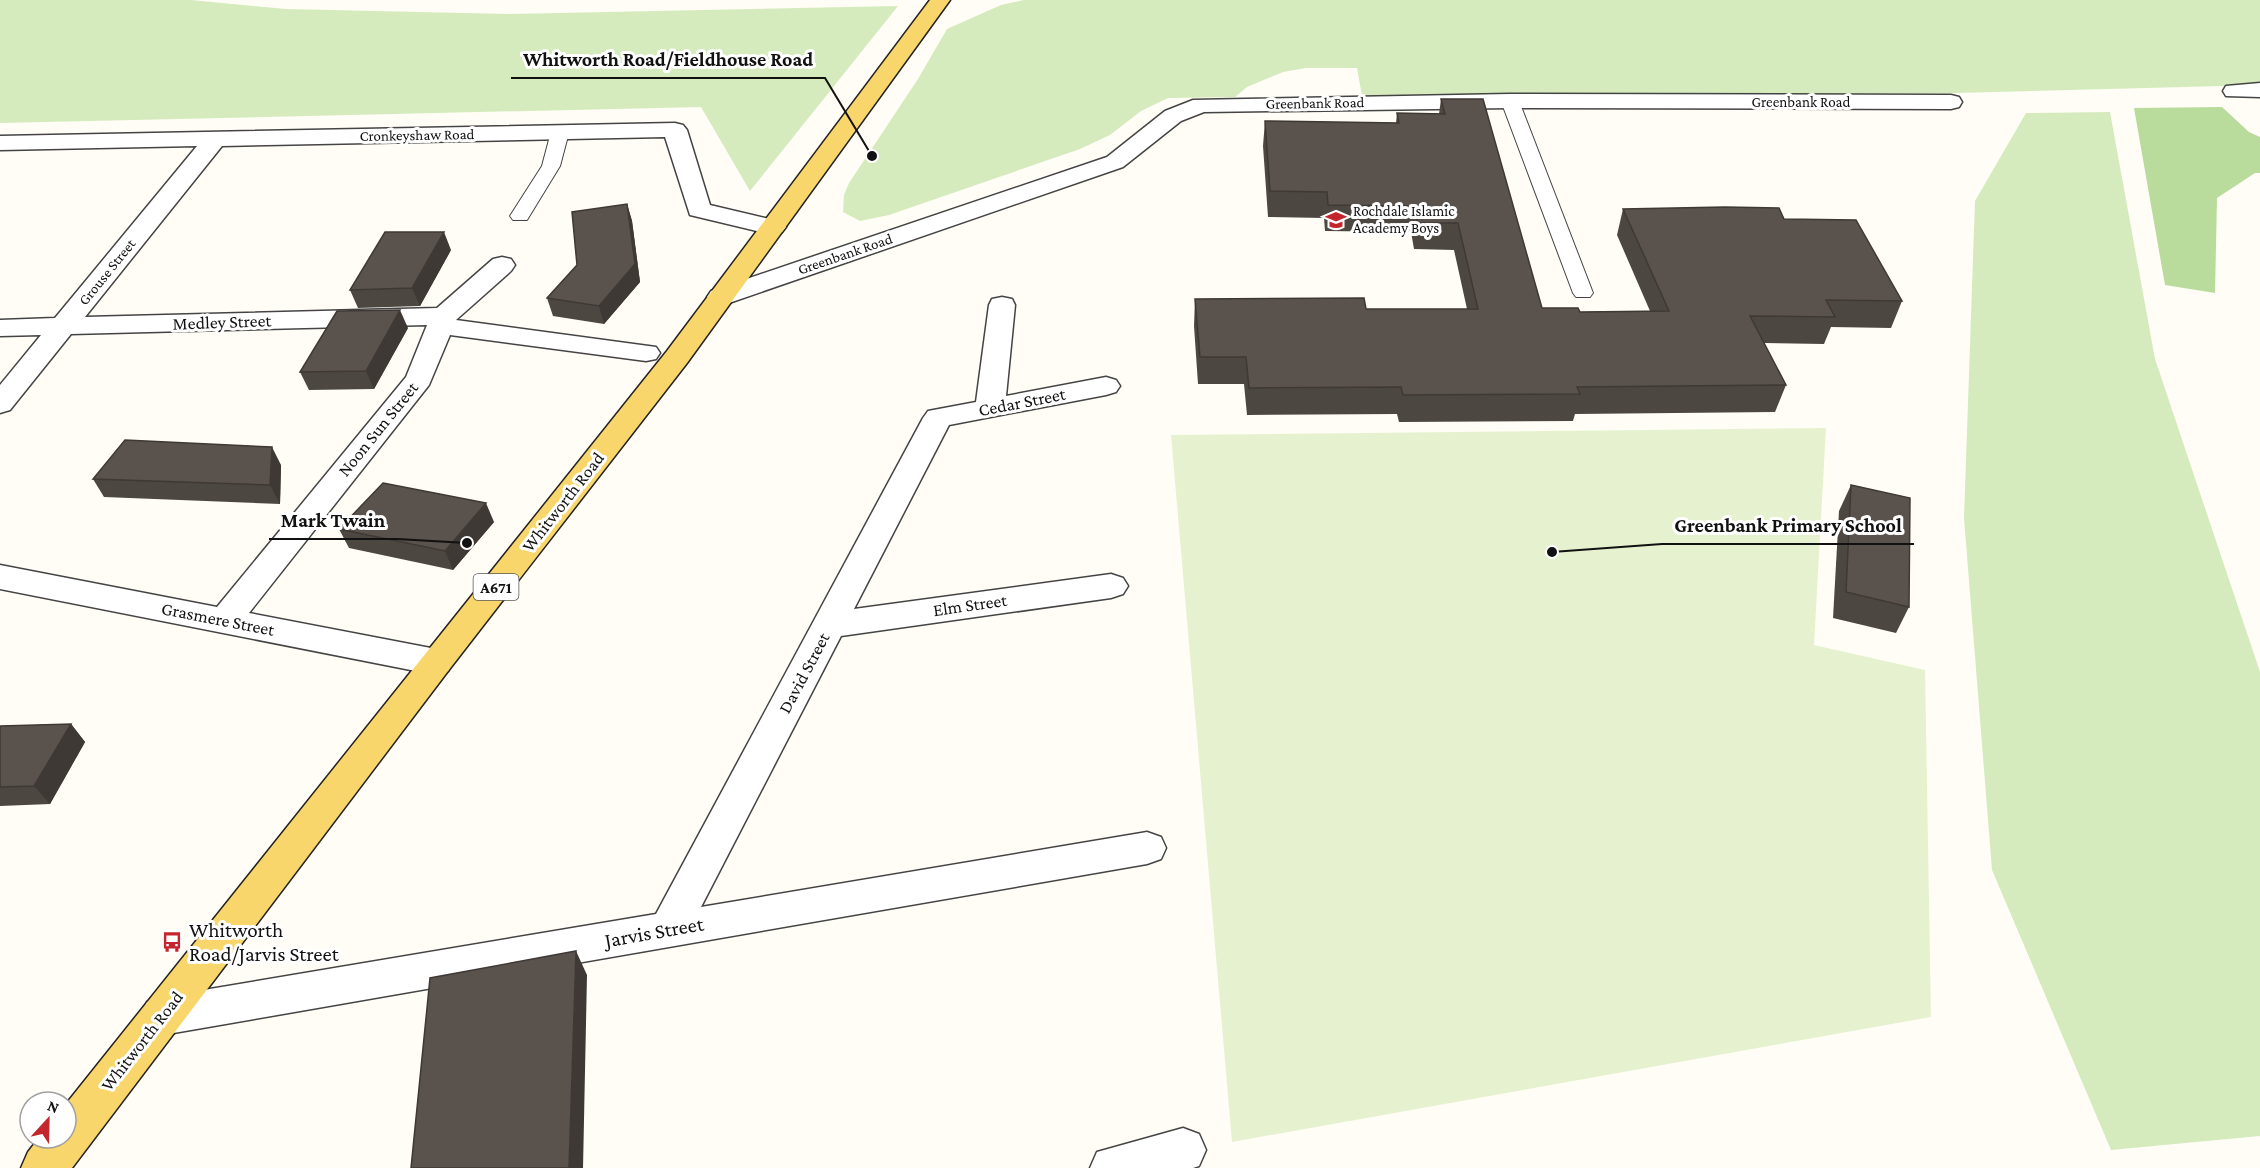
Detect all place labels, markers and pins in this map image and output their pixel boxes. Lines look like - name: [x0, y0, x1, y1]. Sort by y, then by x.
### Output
- callout: Whitworth Road/Fieldhouse Road: [511, 40, 825, 78]
- place label: Rochdale Islamic Academy Boys: [1353, 203, 1455, 237]
- school or university icon: Rochdale Islamic Academy Boys: [1324, 208, 1348, 232]
- callout: Mark Twain: [269, 501, 397, 539]
- callout: Greenbank Primary School: [1662, 506, 1914, 544]
- place label: Whitworth Road/Jarvis Street: [189, 918, 340, 966]
- bus stop icon: Whitworth Road/Jarvis Street: [160, 930, 184, 954]

